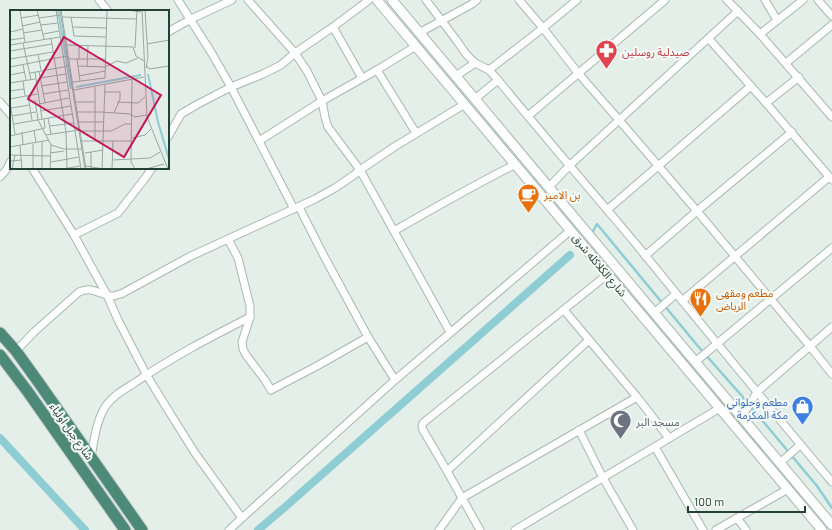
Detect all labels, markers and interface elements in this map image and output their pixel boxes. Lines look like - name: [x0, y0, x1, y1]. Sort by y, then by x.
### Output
- inset map: [10, 10, 169, 169]
- pharmacy icon: صيدلية روسلين: [594, 38, 620, 71]
- place label: صيدلية روسلين: [622, 45, 689, 59]
- cafe icon: بن الامير: [515, 181, 541, 214]
- place label: بن الامير: [543, 188, 580, 202]
- street label: شارع الكلاكله شرق: [568, 231, 630, 301]
- restaurant icon: مطعم ومقهى الرباض: [688, 285, 714, 318]
- place label: مطعم ومقهى الرباض: [716, 286, 774, 313]
- shop icon: مطعم وحلواني مكة المكرمة: [790, 394, 816, 427]
- place label: مطعم وحلواني مكة المكرمة: [727, 395, 788, 422]
- street label: شارع جبل اولياء: [46, 400, 97, 463]
- mosque icon: مسجد البر: [608, 408, 634, 441]
- place label: مسجد البر: [635, 415, 680, 429]
- scale bar: [688, 488, 805, 514]
- text: 100 m: [694, 494, 724, 508]

